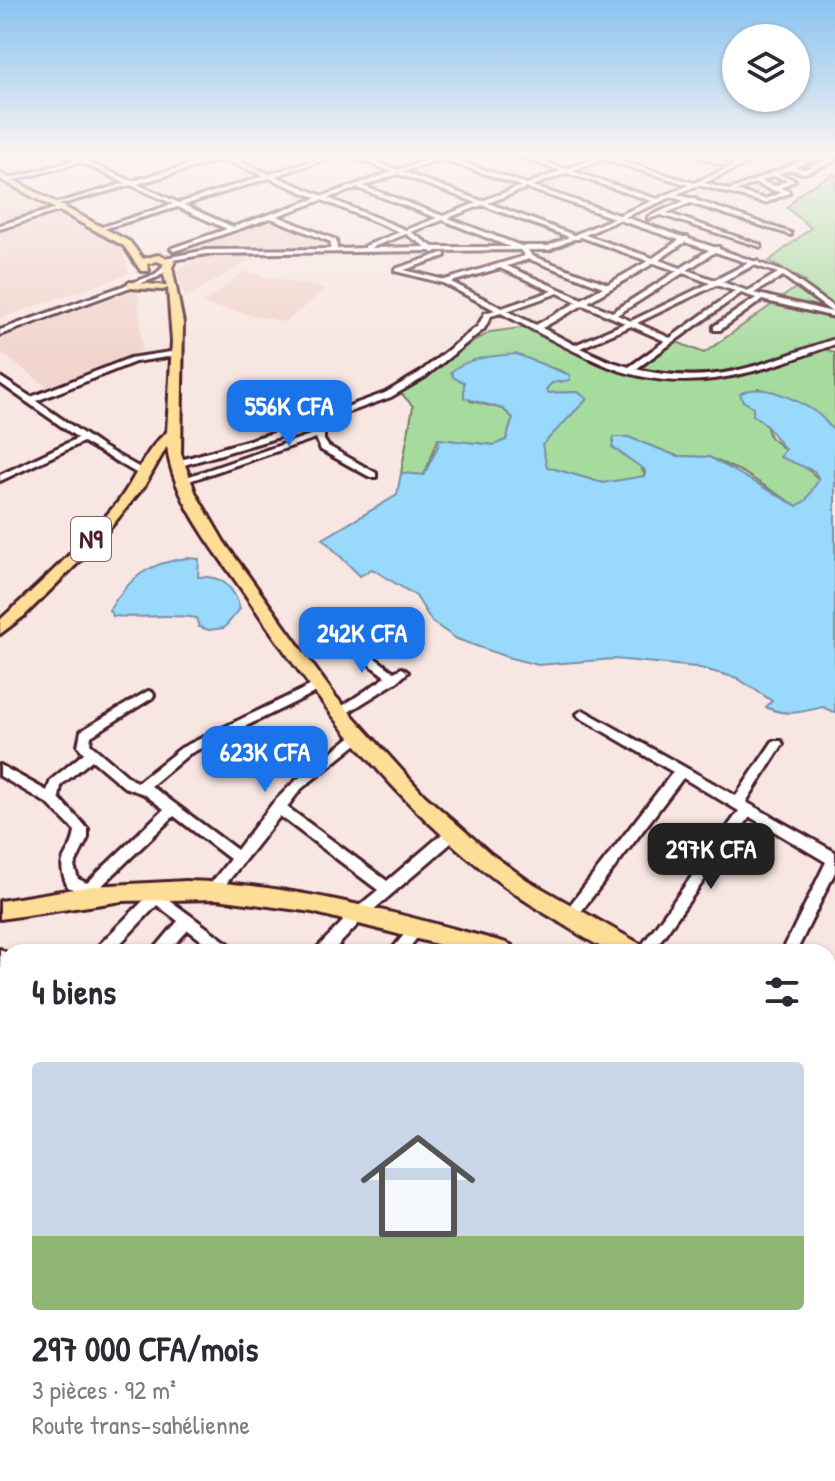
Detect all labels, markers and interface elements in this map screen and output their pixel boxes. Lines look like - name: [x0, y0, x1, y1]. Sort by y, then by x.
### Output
- map controls: [722, 24, 810, 112]
- button: layers: [722, 24, 810, 112]
- pin: 556K CFA: [206, 380, 372, 448]
- text: 556K CFA: [245, 388, 333, 423]
- road number: N9: [71, 517, 111, 561]
- pin: 242K CFA: [279, 607, 445, 675]
- text: 242K CFA: [317, 615, 407, 650]
- pin: 623K CFA: [182, 726, 348, 794]
- text: 623K CFA: [220, 734, 310, 769]
- pin: 297K CFA: [628, 823, 794, 891]
- text: 297K CFA: [666, 831, 756, 866]
- text: 4 biens: [32, 969, 116, 1015]
- icon: filters: [760, 970, 804, 1014]
- icon: home: [346, 1114, 490, 1258]
- text: 297 000 CFA/mois: [32, 1326, 258, 1372]
- text: 3 pièces · 92 m²: [32, 1372, 176, 1407]
- text: Route trans-sahélienne: [32, 1407, 250, 1442]

